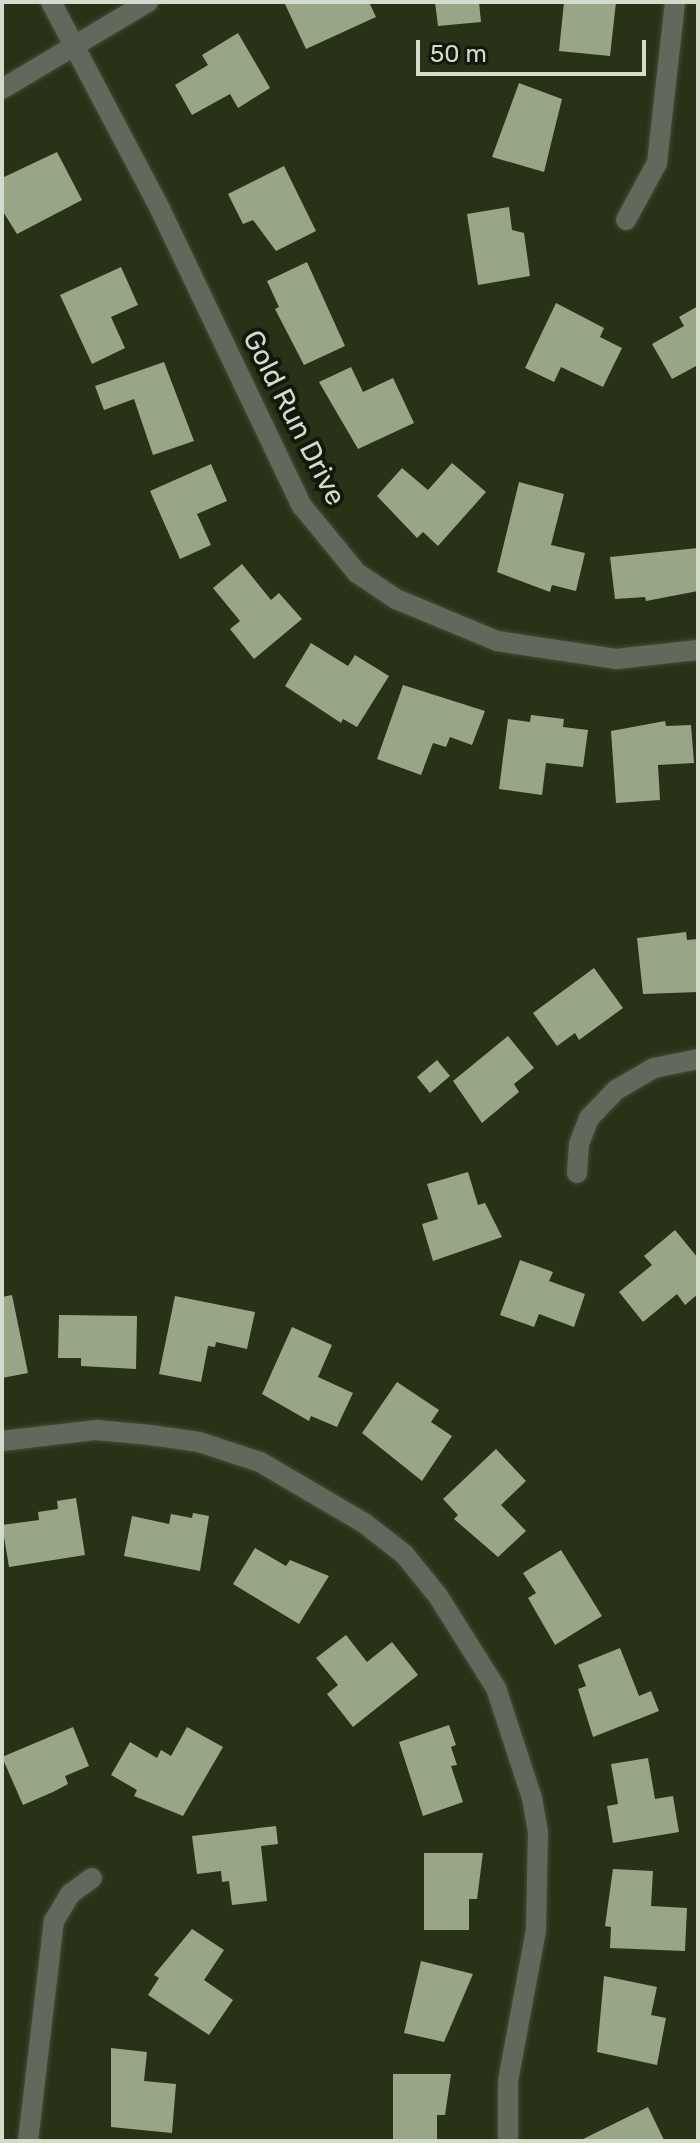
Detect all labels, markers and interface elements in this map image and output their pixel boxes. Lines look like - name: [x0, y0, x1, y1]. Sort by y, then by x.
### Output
- scale bar: [420, 24, 650, 74]
- text: 50 m: [430, 40, 487, 68]
- street label: Gold Run Drive: [235, 325, 353, 511]

